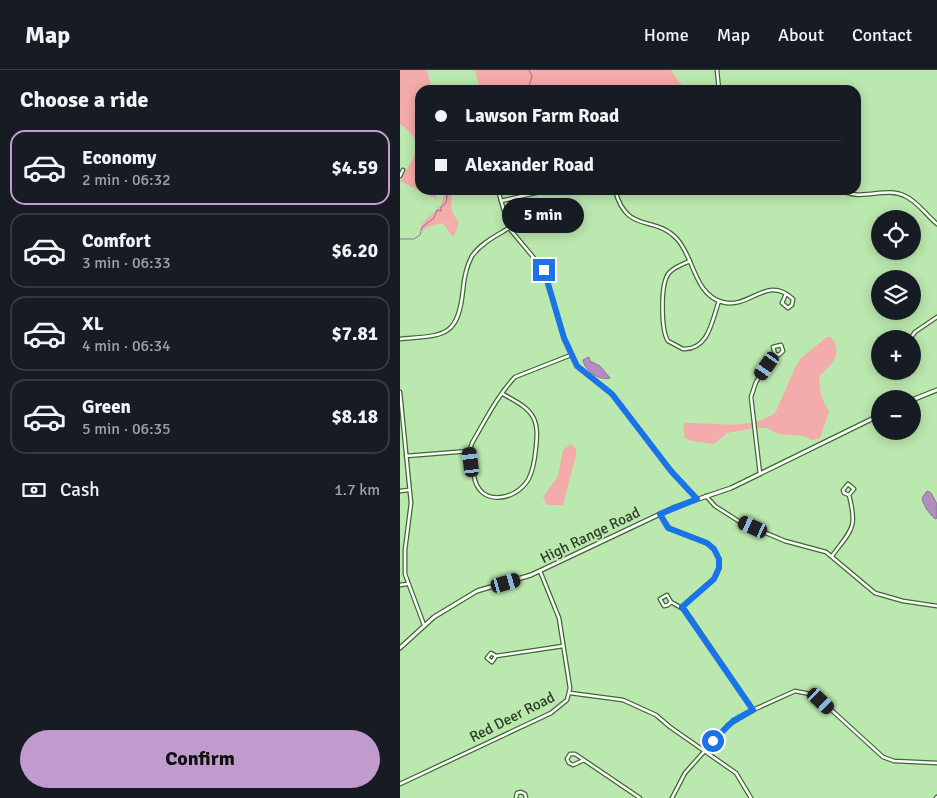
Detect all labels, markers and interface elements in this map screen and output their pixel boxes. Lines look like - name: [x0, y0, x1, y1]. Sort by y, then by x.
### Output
- text: Map: [25, 20, 70, 50]
- text: Home: [644, 24, 689, 46]
- text: Map: [717, 24, 750, 46]
- text: About: [778, 24, 824, 46]
- text: Contact: [852, 24, 912, 46]
- text: Choose a ride: [20, 86, 148, 113]
- text: Lawson Farm Road: [465, 104, 619, 128]
- icon: car: [22, 145, 67, 190]
- text: Economy: [82, 146, 156, 170]
- text: Alexander Road: [465, 153, 594, 177]
- text: $4.59: [332, 156, 378, 180]
- text: 2 min · 06:32: [82, 170, 171, 190]
- callout: 5 min: [503, 198, 585, 232]
- text: 5 min: [524, 205, 562, 225]
- map controls: [871, 210, 921, 440]
- button: locate: [871, 210, 921, 260]
- icon: car: [22, 228, 67, 273]
- text: Comfort: [82, 229, 151, 253]
- text: $6.20: [332, 239, 378, 263]
- text: 3 min · 06:33: [82, 253, 171, 273]
- route end: [533, 259, 555, 281]
- button: layers: [871, 270, 921, 320]
- icon: car: [22, 311, 67, 356]
- text: XL: [82, 312, 104, 336]
- text: $7.81: [332, 322, 378, 346]
- button: +: [871, 330, 921, 380]
- text: 4 min · 06:34: [82, 336, 171, 356]
- car: [752, 349, 781, 383]
- button: −: [871, 390, 921, 440]
- icon: car: [22, 394, 67, 439]
- text: Green: [82, 395, 131, 419]
- text: $8.18: [332, 405, 378, 429]
- text: 5 min · 06:35: [82, 419, 171, 439]
- car: [461, 446, 480, 478]
- icon: cash: [20, 476, 48, 504]
- text: Cash: [60, 478, 100, 502]
- text: 1.7 km: [334, 480, 380, 500]
- street label: High Range Road: [537, 503, 643, 567]
- car: [736, 514, 769, 540]
- car: [489, 572, 522, 594]
- car: [804, 685, 837, 717]
- street label: Red Deer Road: [466, 688, 558, 746]
- button: Confirm: [20, 730, 380, 788]
- route start: [702, 730, 724, 752]

